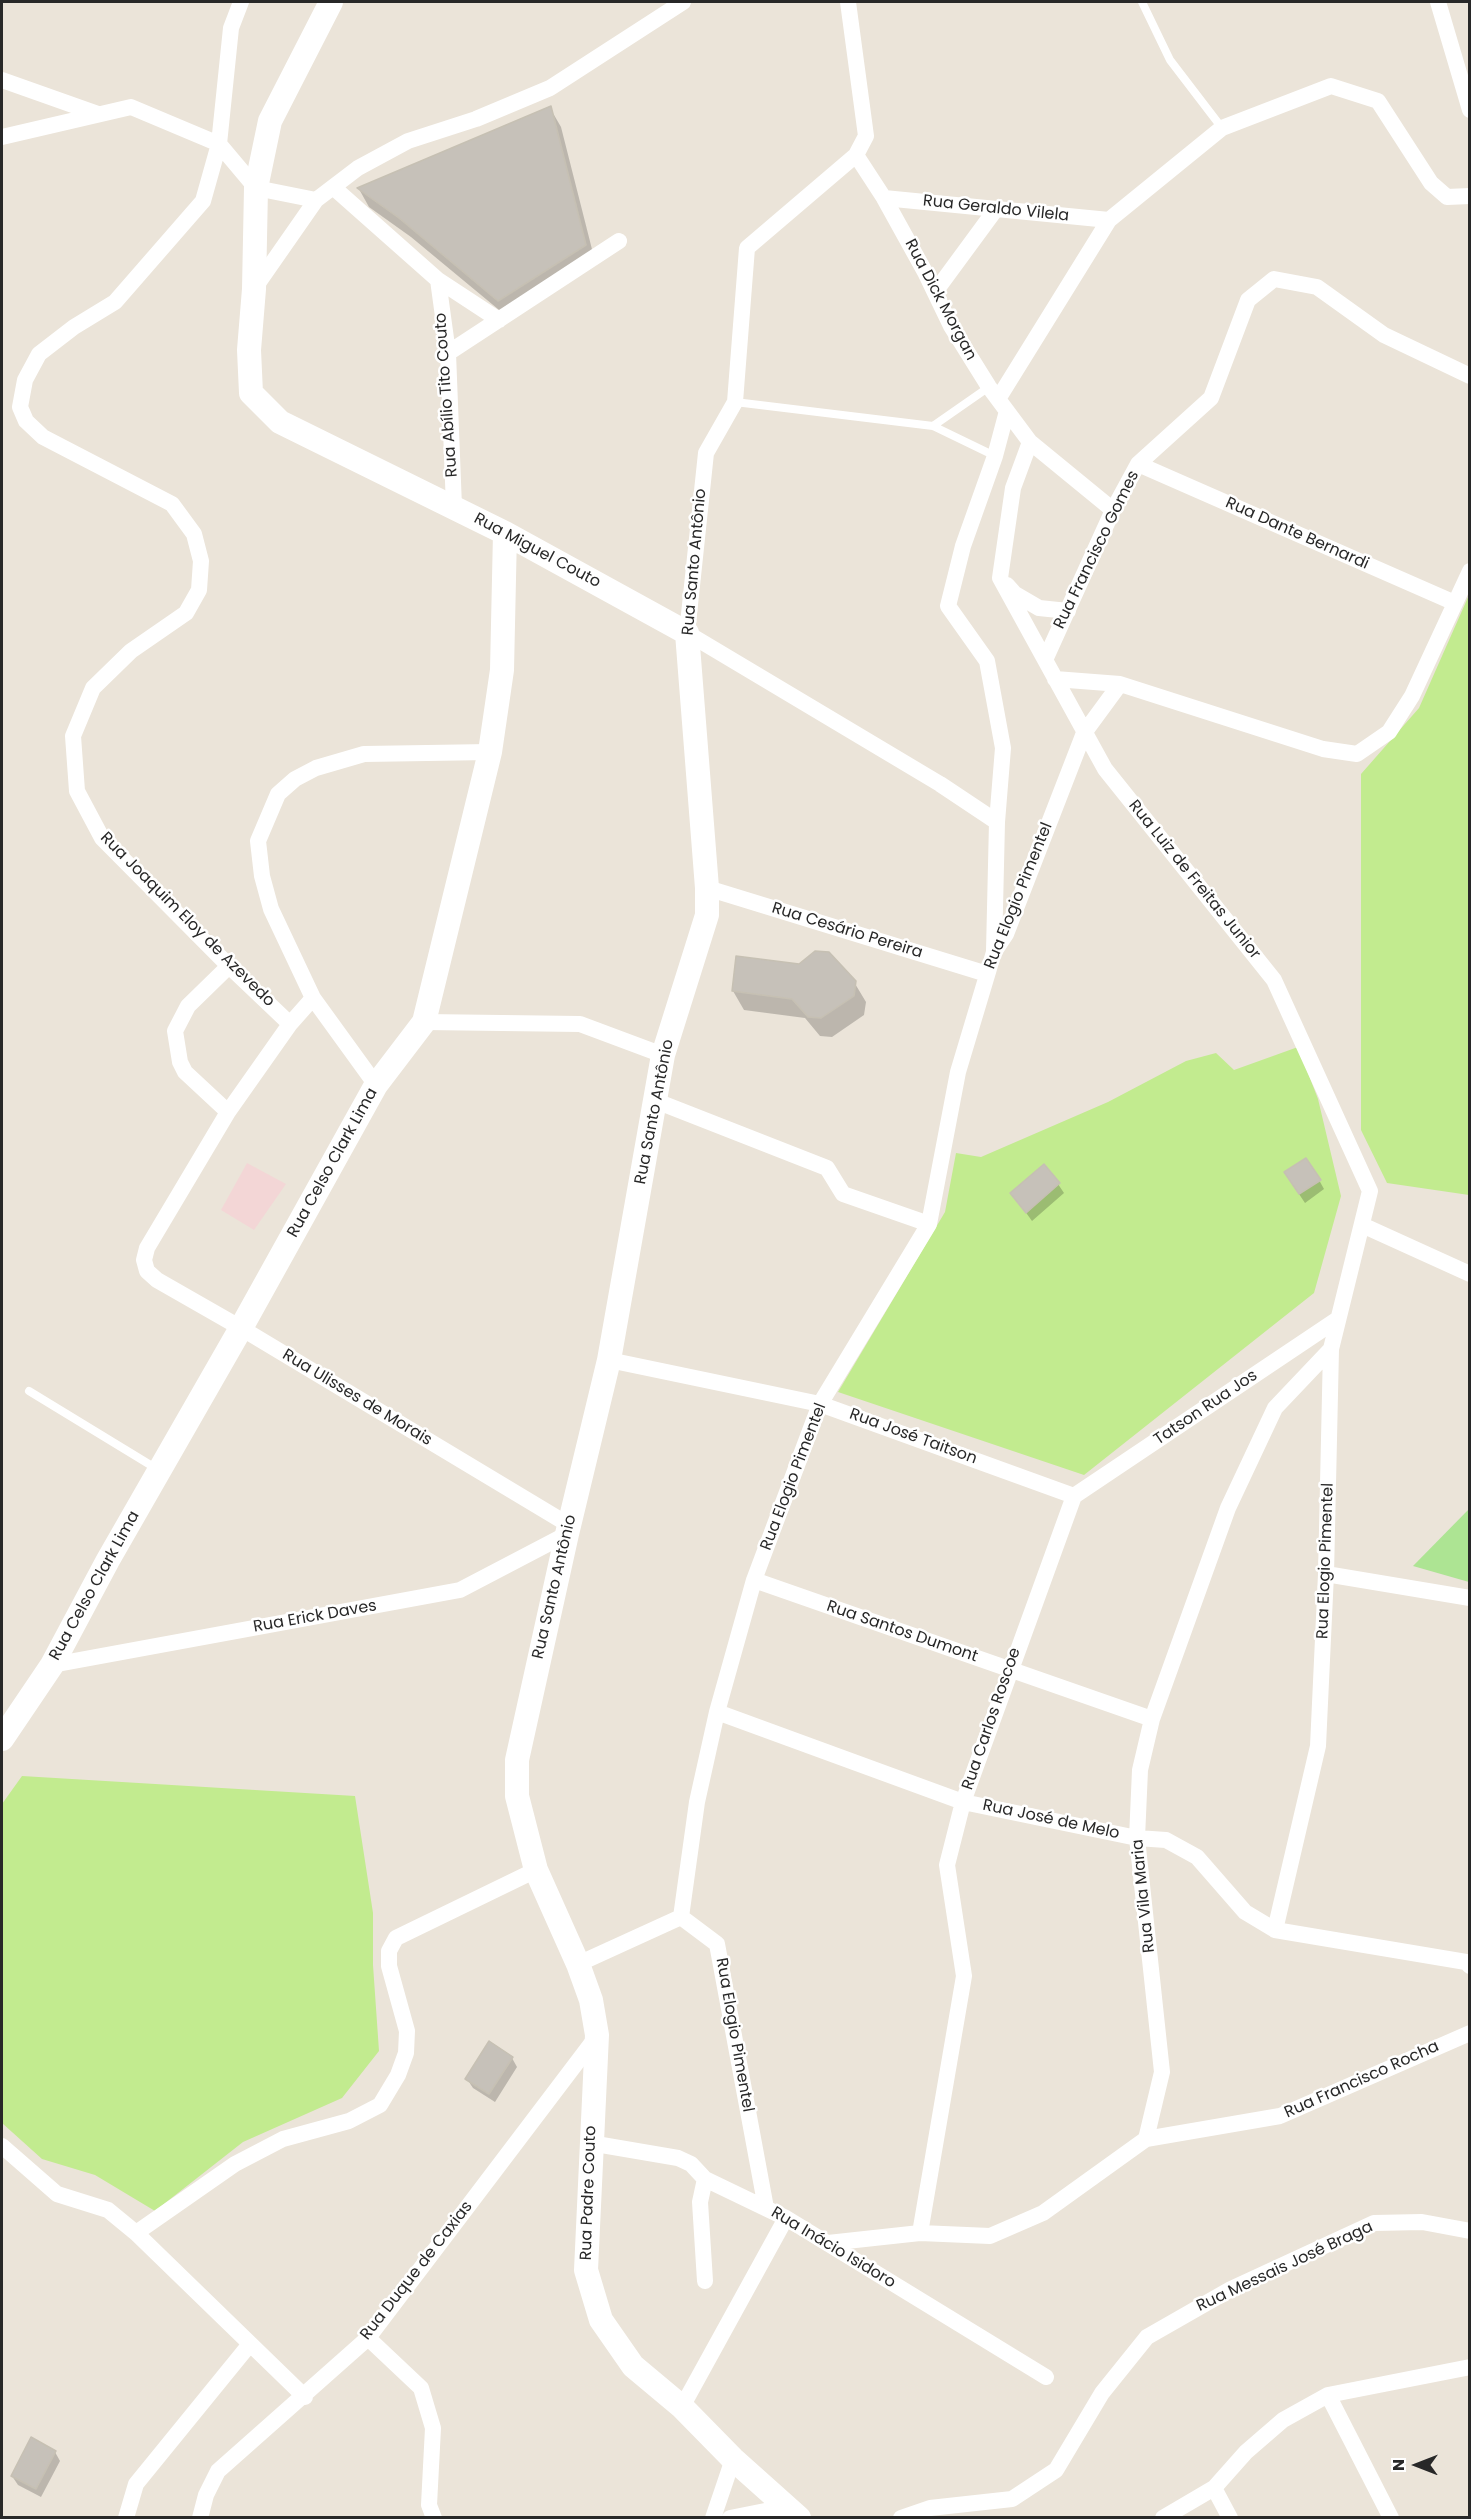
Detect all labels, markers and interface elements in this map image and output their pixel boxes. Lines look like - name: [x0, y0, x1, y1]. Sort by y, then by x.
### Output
- street label: Rua Geraldo Vilela: [922, 192, 1070, 226]
- street label: Rua Dick Morgan: [900, 236, 980, 364]
- street label: Rua Abílio Tito Couto: [432, 312, 462, 478]
- street label: Rua Francisco Gomes: [1050, 468, 1144, 632]
- street label: Rua Santo Antônio: [679, 488, 711, 636]
- street label: Rua Dante Bernardi: [1222, 494, 1372, 574]
- street label: Rua Miguel Couto: [470, 509, 604, 593]
- street label: Rua Luiz de Freitas Junior: [1124, 797, 1264, 963]
- street label: Rua Elogio Pimentel: [981, 820, 1057, 972]
- street label: Rua Joaquim Eloy de Azevedo: [96, 829, 278, 1011]
- street label: Rua Cesário Pereira: [769, 899, 925, 963]
- street label: Rua Santo Antônio: [632, 1038, 678, 1186]
- street label: Rua Celso Clark Lima: [284, 1085, 382, 1241]
- street label: Rua Ulisses de Morais: [279, 1346, 435, 1450]
- street label: Tatson Rua Jos: [1151, 1366, 1261, 1450]
- street label: Rua Elogio Pimentel: [757, 1401, 831, 1553]
- street label: Rua José Taitson: [847, 1405, 979, 1469]
- street label: Rua Elogio Pimentel: [1314, 1483, 1338, 1639]
- street label: Rua Celso Clark Lima: [46, 1508, 144, 1664]
- street label: Rua Santo Antônio: [529, 1513, 581, 1661]
- street label: Rua Erick Daves: [252, 1597, 378, 1637]
- street label: Rua Santos Dumont: [824, 1597, 980, 1667]
- street label: Rua Carlos Roscoe: [959, 1645, 1025, 1793]
- street label: Rua José de Melo: [981, 1796, 1121, 1844]
- street label: Rua Vila Maria: [1128, 1838, 1160, 1954]
- street label: Rua Elogio Pimentel: [711, 1956, 757, 2114]
- street label: Rua Francisco Rocha: [1282, 2037, 1442, 2123]
- street label: Rua Padre Couto: [577, 2125, 601, 2261]
- street label: Rua Duque de Caxias: [357, 2198, 477, 2344]
- street label: Rua Inácio Isidoro: [767, 2203, 899, 2293]
- street label: Rua Messais José Braga: [1194, 2218, 1376, 2316]
- north arrow: [1387, 2435, 1447, 2495]
- text: N: [1387, 2459, 1410, 2471]

